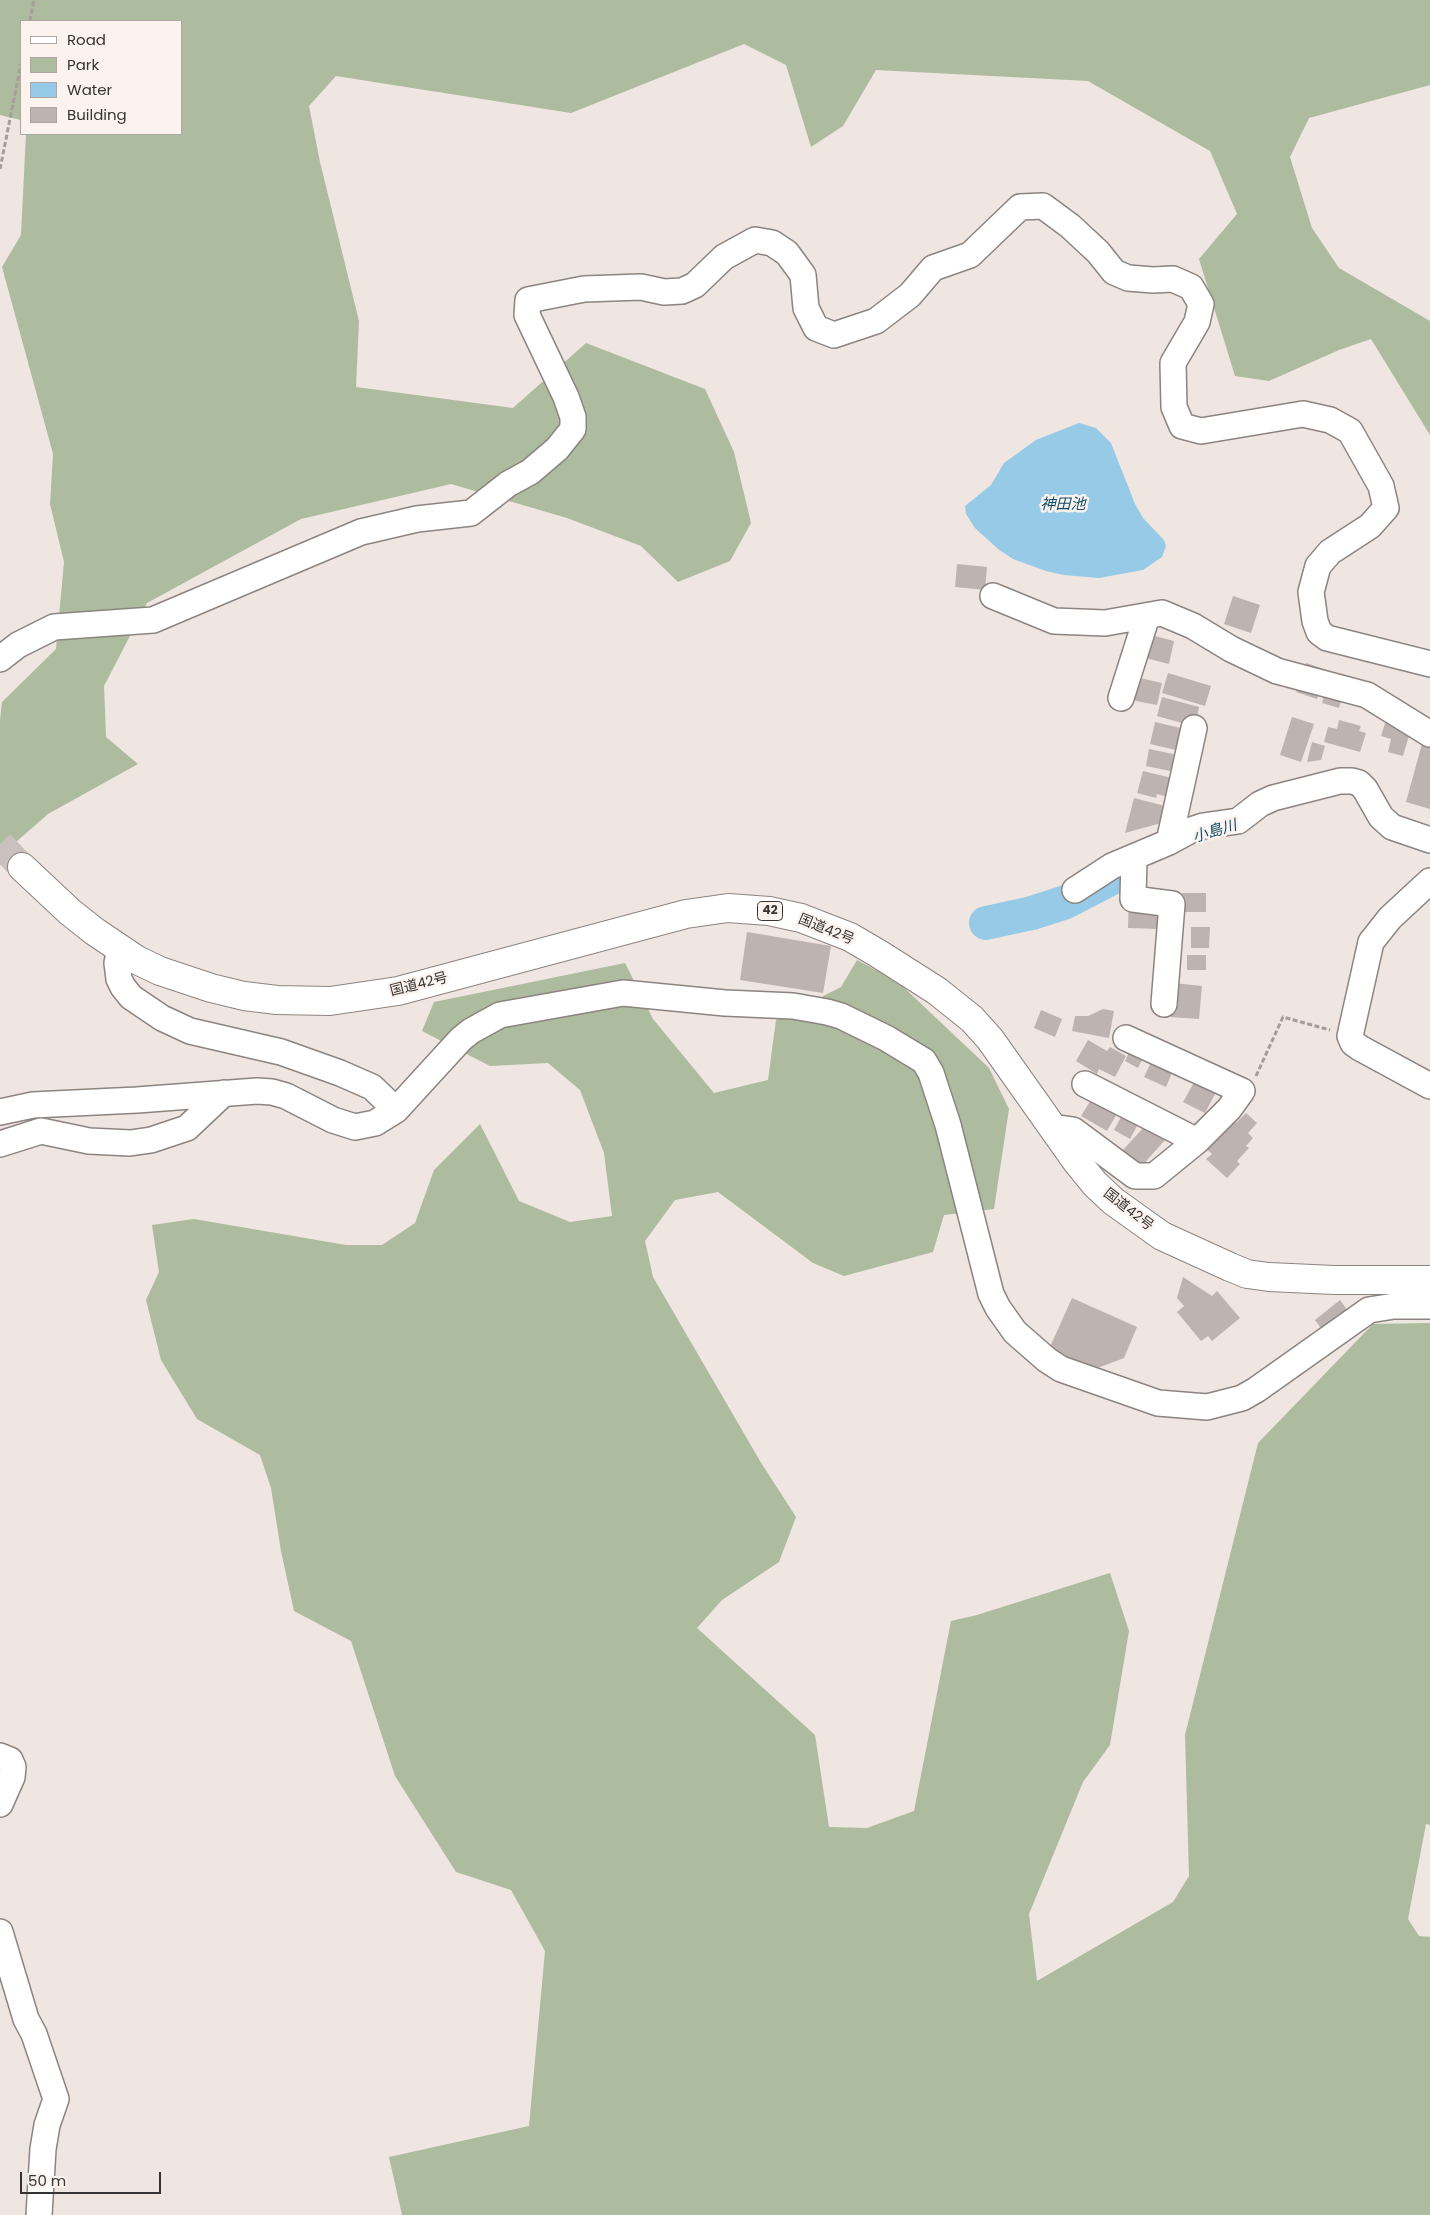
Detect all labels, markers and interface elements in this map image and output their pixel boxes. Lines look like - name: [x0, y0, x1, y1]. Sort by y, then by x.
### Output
- legend: [20, 20, 182, 135]
- text: Road: [67, 29, 106, 50]
- text: Park: [67, 54, 99, 75]
- text: Water: [67, 79, 112, 100]
- text: Building: [67, 104, 127, 125]
- water label: 神田池: [1041, 496, 1085, 514]
- water label: 小島川: [1191, 817, 1239, 847]
- road number: 42: [758, 901, 782, 920]
- street label: 国道42号: [796, 911, 856, 949]
- street label: 国道42号: [388, 970, 450, 1000]
- street label: 国道42号: [1100, 1185, 1156, 1235]
- scale bar: [22, 2162, 164, 2194]
- text: 50 m: [28, 2170, 66, 2191]

